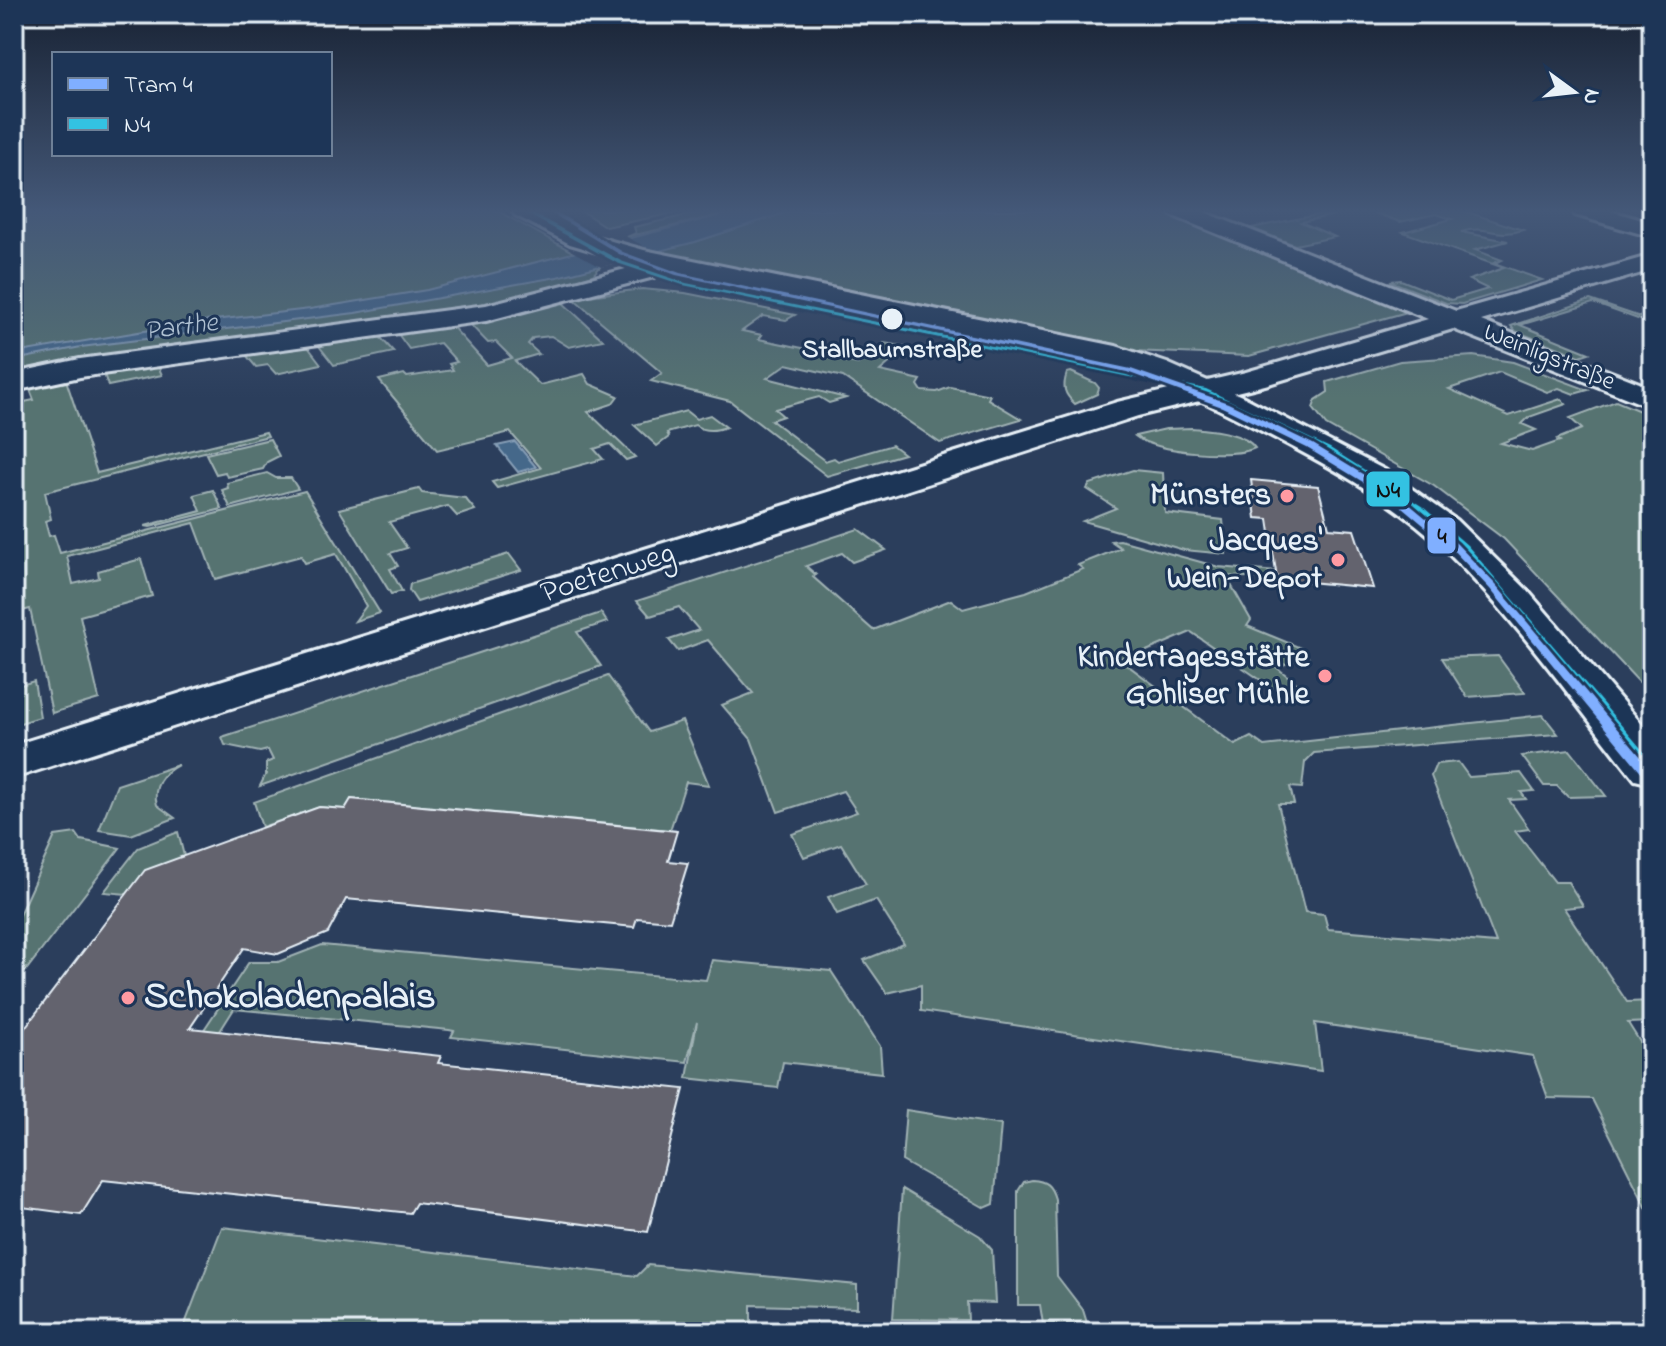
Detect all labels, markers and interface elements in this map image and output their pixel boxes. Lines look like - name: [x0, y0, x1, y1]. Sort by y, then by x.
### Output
- legend: [52, 52, 332, 156]
- north arrow: [1534, 52, 1614, 132]
- text: Tram 4: [124, 69, 193, 104]
- text: N: [1573, 85, 1608, 108]
- text: N4: [124, 109, 150, 144]
- water label: Parthe: [142, 303, 221, 353]
- marker: Stallbaumstraße: [879, 306, 905, 332]
- street label: Weinligstraße: [1477, 314, 1621, 402]
- place label: Stallbaumstraße: [802, 332, 983, 370]
- line badge: N4: [1365, 470, 1411, 508]
- place label: Münsters: [1150, 473, 1271, 520]
- text: N4: [1376, 476, 1401, 508]
- marker: Münsters: [1278, 487, 1296, 505]
- line badge: 4: [1426, 516, 1457, 555]
- place label: Jacques' Wein-Depot: [1167, 519, 1323, 603]
- text: 4: [1437, 522, 1447, 554]
- street label: Poetenweg: [535, 530, 681, 618]
- marker: Jacques' Wein-Depot: [1329, 551, 1347, 569]
- place label: Kindertagesstätte Gohliser Mühle: [1078, 635, 1311, 719]
- marker: Kindertagesstätte Gohliser Mühle: [1316, 667, 1334, 685]
- place label: Schokoladenpalais: [144, 970, 436, 1026]
- marker: Schokoladenpalais: [119, 989, 137, 1007]

